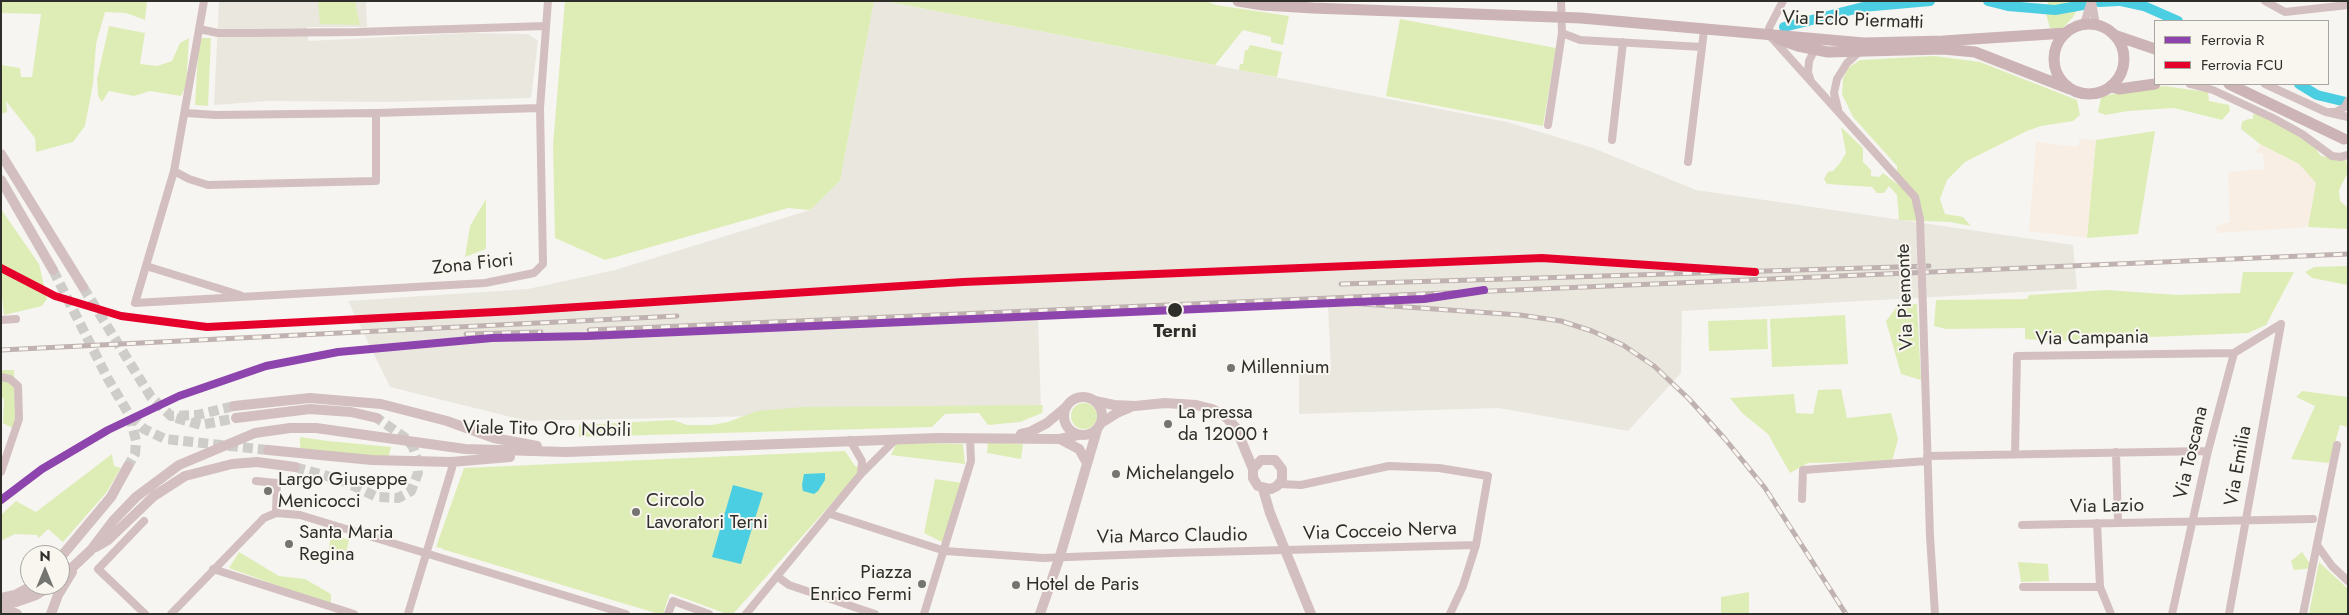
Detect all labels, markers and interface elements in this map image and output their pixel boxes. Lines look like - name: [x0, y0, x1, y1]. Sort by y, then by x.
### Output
- street label: Via Eclo Piermatti: [1782, 7, 1924, 35]
- legend: [2154, 20, 2329, 85]
- text: Ferrovia R: [2201, 29, 2264, 51]
- text: Ferrovia FCU: [2201, 54, 2283, 76]
- street label: Via Piemonte: [1893, 243, 1919, 351]
- street label: Zona Fiori: [431, 249, 515, 281]
- marker: Terni: [1166, 301, 1184, 319]
- place label: Terni: [1153, 321, 1197, 343]
- street label: Via Campania: [2035, 327, 2149, 351]
- place label: Millennium: [1241, 357, 1330, 379]
- marker: Millennium: [1225, 362, 1237, 374]
- place label: La pressa da 12000 t: [1178, 402, 1267, 446]
- street label: Via Toscana: [2170, 404, 2214, 502]
- street label: Viale Tito Oro Nobili: [463, 417, 631, 443]
- marker: La pressa da 12000 t: [1162, 418, 1174, 430]
- street label: Via Emilia: [2221, 424, 2257, 508]
- place label: Michelangelo: [1126, 463, 1234, 485]
- marker: Michelangelo: [1110, 468, 1122, 480]
- place label: Largo Giuseppe Menicocci: [278, 469, 407, 513]
- marker: Largo Giuseppe Menicocci: [262, 485, 274, 497]
- place label: Circolo Lavoratori Terni: [646, 490, 768, 534]
- street label: Via Lazio: [2070, 495, 2144, 519]
- marker: Circolo Lavoratori Terni: [630, 506, 642, 518]
- street label: Via Cocceio Nerva: [1303, 518, 1457, 546]
- place label: Santa Maria Regina: [299, 522, 393, 566]
- street label: Via Marco Claudio: [1096, 524, 1248, 550]
- marker: Santa Maria Regina: [283, 538, 295, 550]
- north arrow: [20, 545, 70, 595]
- text: N: [39, 546, 51, 566]
- place label: Piazza Enrico Fermi: [810, 562, 912, 606]
- place label: Hotel de Paris: [1026, 574, 1139, 596]
- marker: Piazza Enrico Fermi: [916, 578, 928, 590]
- marker: Hotel de Paris: [1010, 579, 1022, 591]

